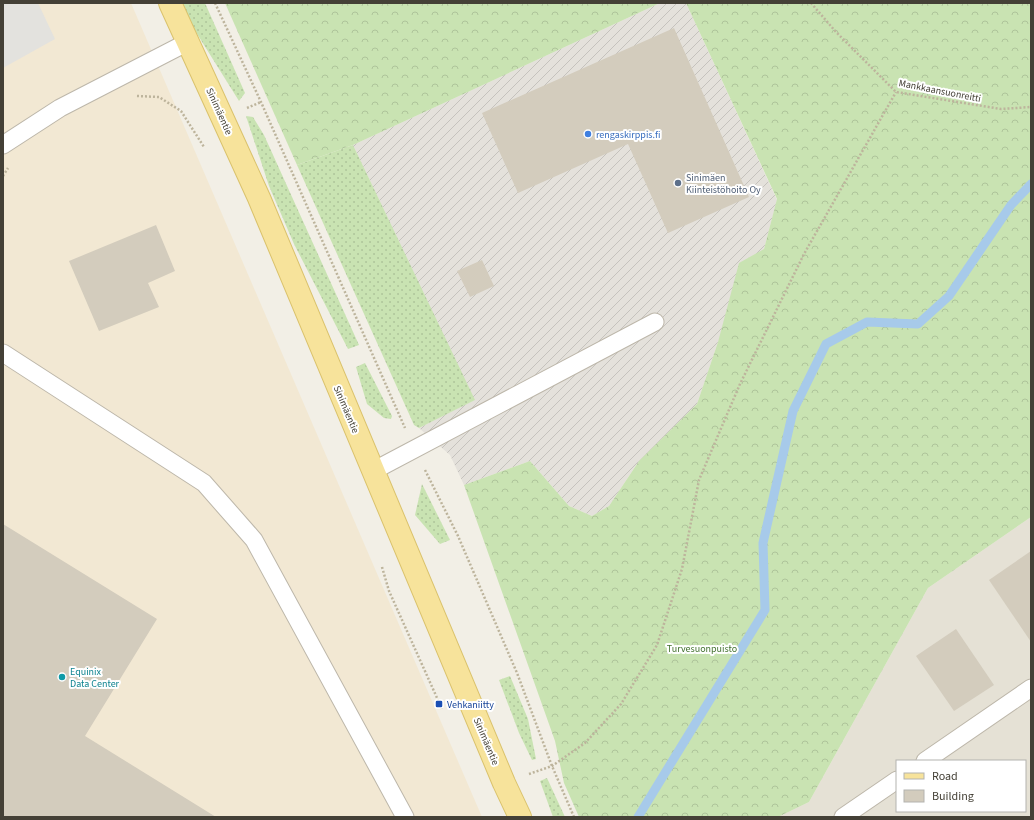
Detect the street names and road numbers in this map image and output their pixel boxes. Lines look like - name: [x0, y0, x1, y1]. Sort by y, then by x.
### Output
- street label: Mankkaansuonreitti: [898, 76, 982, 106]
- street label: Sinimäentie: [202, 86, 236, 137]
- street label: Sinimäentie: [330, 384, 362, 435]
- street label: Sinimäentie: [470, 716, 502, 767]

